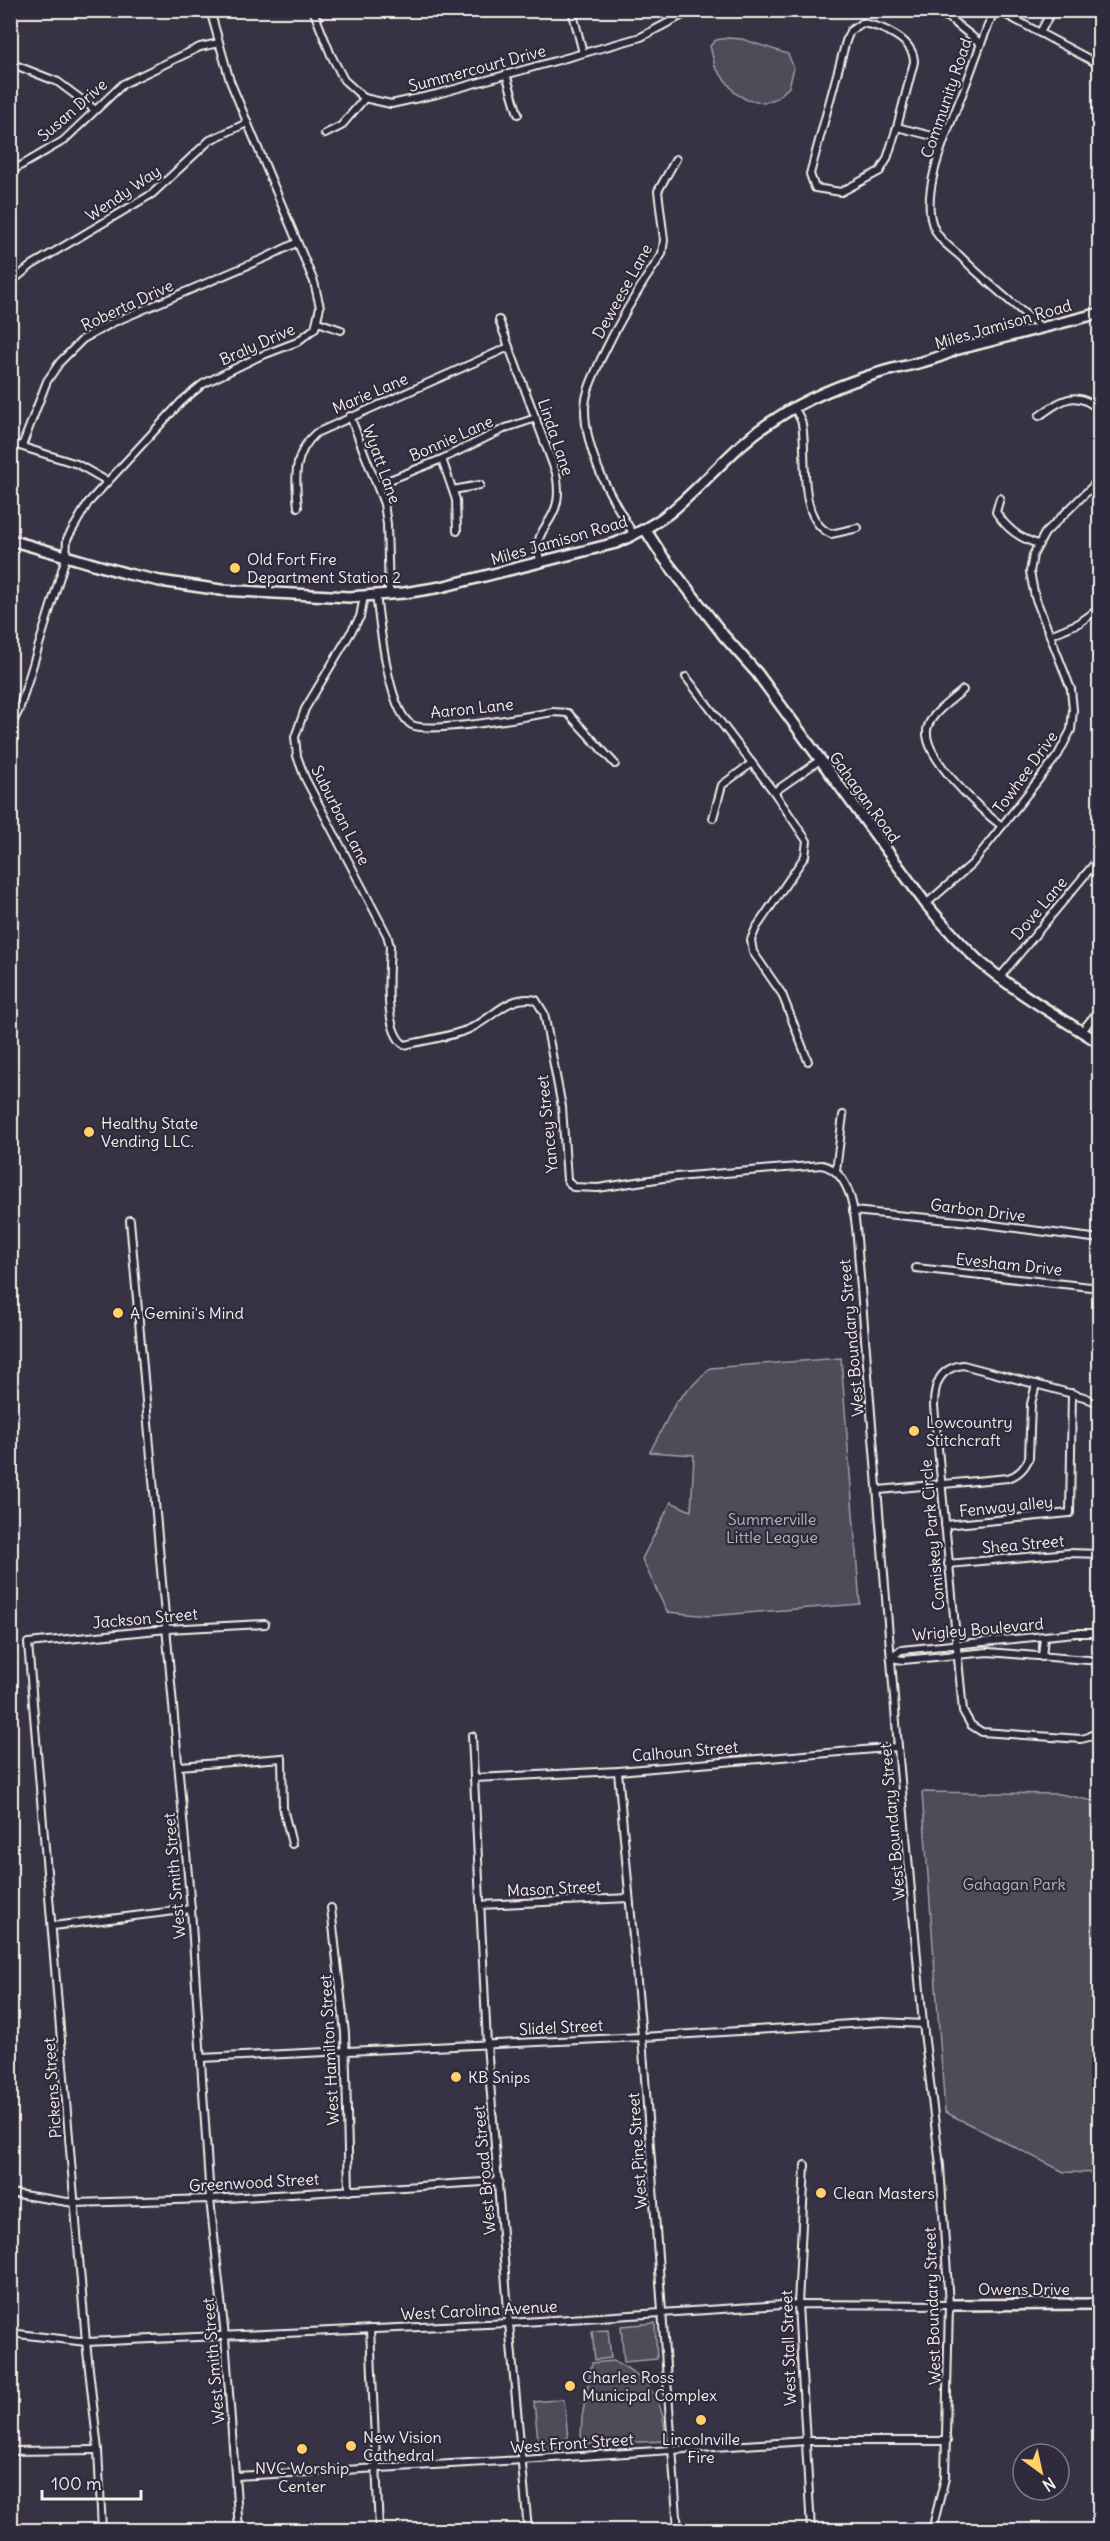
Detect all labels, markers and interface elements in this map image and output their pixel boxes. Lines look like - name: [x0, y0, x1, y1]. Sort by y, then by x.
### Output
- street label: Community Road: [916, 35, 976, 161]
- street label: Summercourt Drive: [406, 40, 548, 96]
- street label: Susan Drive: [33, 74, 111, 146]
- street label: Wendy Way: [82, 161, 164, 225]
- street label: Deweese Lane: [588, 240, 656, 342]
- street label: Roberta Drive: [78, 275, 176, 335]
- street label: Miles Jamison Road: [932, 295, 1074, 353]
- street label: Braly Drive: [216, 319, 298, 369]
- street label: Marie Lane: [329, 368, 411, 418]
- street label: Linda Lane: [534, 396, 578, 478]
- street label: Bonnie Lane: [406, 411, 496, 465]
- street label: Wyatt Lane: [358, 422, 406, 506]
- street label: Miles Jamison Road: [488, 511, 630, 569]
- place label: Old Fort Fire Department Station 2: [247, 549, 401, 587]
- marker: Old Fort Fire Department Station 2: [228, 561, 242, 575]
- street label: Aaron Lane: [429, 694, 515, 722]
- street label: Towhee Drive: [988, 727, 1062, 817]
- street label: Gahagan Road: [825, 748, 905, 846]
- street label: Suburban Lane: [307, 762, 375, 868]
- street label: Dove Lane: [1007, 872, 1071, 944]
- street label: Yancey Street: [532, 1074, 562, 1174]
- place label: Healthy State Vending LLC.: [101, 1113, 198, 1151]
- marker: Healthy State Vending LLC.: [82, 1125, 96, 1139]
- street label: Garbon Drive: [929, 1194, 1027, 1226]
- street label: Evesham Drive: [955, 1248, 1063, 1280]
- street label: West Boundary Street: [834, 1258, 868, 1417]
- place label: A Gemini's Mind: [130, 1303, 244, 1323]
- marker: A Gemini's Mind: [111, 1306, 125, 1320]
- place label: Lowcountry Stitchcraft: [926, 1412, 1013, 1450]
- marker: Lowcountry Stitchcraft: [907, 1424, 921, 1438]
- street label: Comiskey Park Circle: [915, 1459, 949, 1611]
- street label: Fenway alley: [958, 1491, 1054, 1521]
- park label: Summerville Little League: [726, 1509, 818, 1547]
- street label: Shea Street: [981, 1530, 1066, 1558]
- street label: Jackson Street: [92, 1603, 199, 1633]
- street label: Wrigley Boulevard: [911, 1613, 1045, 1645]
- street label: Calhoun Street: [631, 1736, 740, 1766]
- street label: West Boundary Street: [875, 1742, 909, 1901]
- street label: West Smith Street: [158, 1811, 189, 1940]
- park label: Gahagan Park: [962, 1874, 1066, 1894]
- street label: Mason Street: [507, 1876, 602, 1900]
- street label: West Hamilton Street: [315, 1973, 343, 2126]
- street label: Slidel Street: [518, 2015, 604, 2039]
- street label: Pickens Street: [38, 2036, 66, 2139]
- place label: KB Snips: [468, 2067, 530, 2087]
- marker: KB Snips: [449, 2070, 463, 2084]
- street label: West Pine Street: [623, 2092, 651, 2210]
- street label: West Broad Street: [468, 2104, 500, 2236]
- street label: Greenwood Street: [188, 2169, 320, 2195]
- place label: Clean Masters: [833, 2183, 935, 2203]
- marker: Clean Masters: [814, 2186, 828, 2200]
- street label: West Boundary Street: [919, 2226, 945, 2385]
- street label: Owens Drive: [978, 2279, 1070, 2299]
- street label: West Stall Street: [776, 2289, 800, 2406]
- street label: West Smith Street: [197, 2296, 228, 2425]
- street label: West Carolina Avenue: [400, 2296, 558, 2324]
- place label: Charles Ross Municipal Complex: [582, 2367, 717, 2405]
- marker: Charles Ross Municipal Complex: [563, 2379, 577, 2393]
- marker: Lincolnville Fire: [694, 2413, 708, 2427]
- place label: New Vision Cathedral: [363, 2427, 442, 2465]
- street label: West Front Street: [510, 2429, 635, 2457]
- place label: Lincolnville Fire: [662, 2429, 740, 2467]
- marker: New Vision Cathedral: [344, 2439, 358, 2453]
- marker: NVC Worship Center: [295, 2442, 309, 2456]
- north arrow: [1011, 2442, 1071, 2502]
- place label: NVC Worship Center: [255, 2458, 349, 2496]
- scale bar: [42, 2463, 141, 2501]
- text: 100 m: [51, 2472, 102, 2495]
- text: N: [1039, 2473, 1059, 2496]

